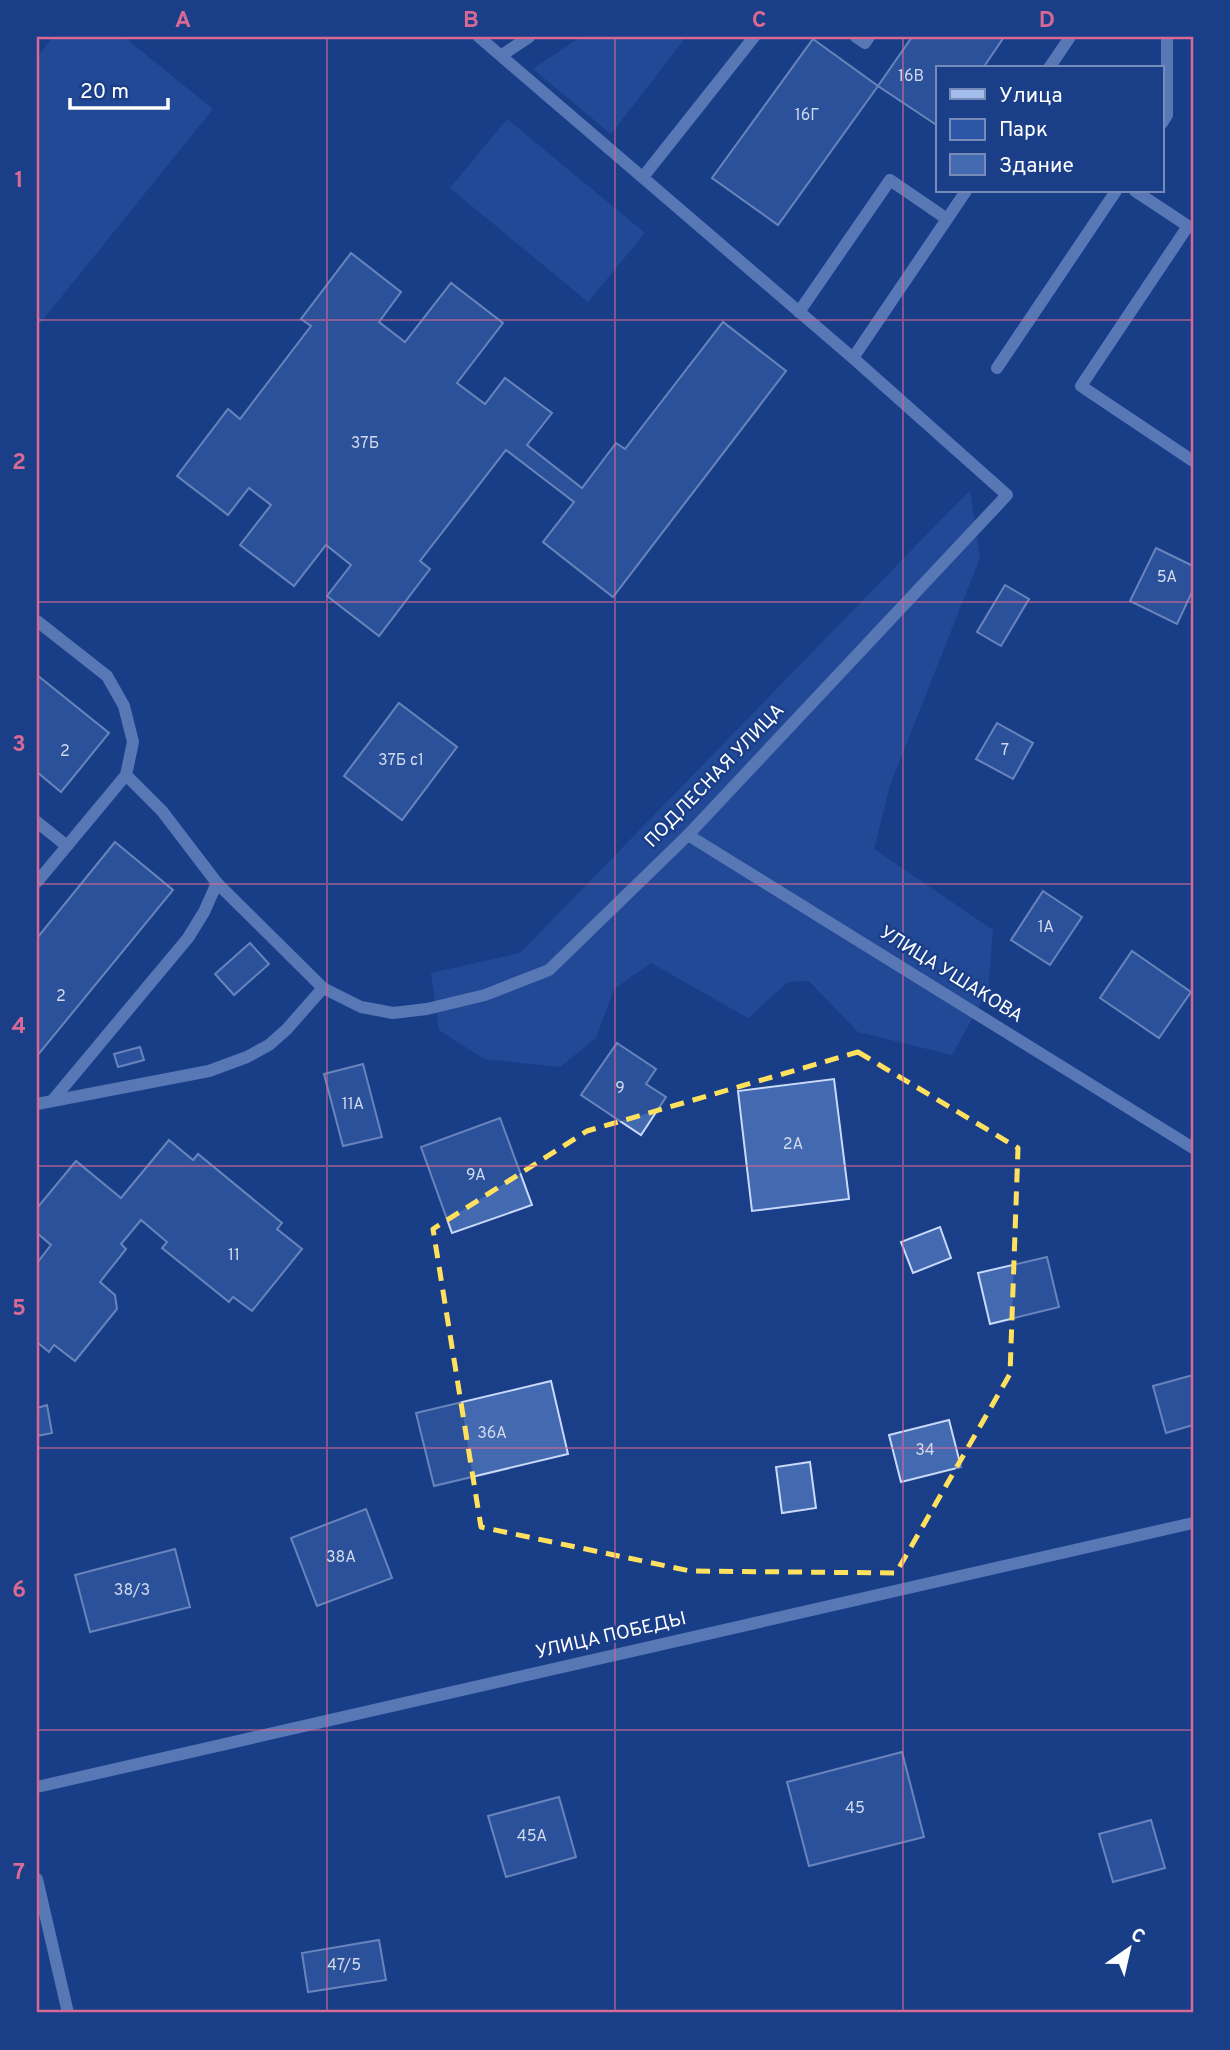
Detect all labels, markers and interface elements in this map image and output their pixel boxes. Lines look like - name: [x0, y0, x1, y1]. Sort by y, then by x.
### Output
- text: A: [175, 7, 191, 36]
- text: B: [463, 7, 479, 36]
- text: C: [752, 7, 766, 36]
- text: D: [1039, 7, 1055, 36]
- scale bar: [70, 66, 168, 110]
- legend: [936, 66, 1164, 192]
- house number: 16В: [898, 67, 924, 87]
- text: 20 m: [80, 79, 129, 106]
- text: Улица: [999, 83, 1063, 110]
- house number: 16Г: [795, 106, 819, 126]
- text: Парк: [999, 117, 1048, 144]
- text: Здание: [999, 153, 1074, 180]
- text: 1: [14, 167, 24, 196]
- house number: 37Б: [351, 434, 379, 454]
- text: 2: [12, 449, 26, 478]
- house number: 5А: [1157, 568, 1177, 588]
- street label: ПОДЛЕСНАЯ УЛИЦА: [640, 699, 790, 853]
- text: 3: [12, 731, 26, 760]
- house number: 7: [1001, 741, 1009, 761]
- house number: 2: [60, 742, 70, 762]
- house number: 37Б с1: [378, 751, 424, 771]
- house number: 1А: [1038, 918, 1054, 938]
- street label: УЛИЦА УШАКОВА: [875, 921, 1027, 1029]
- house number: 2: [56, 987, 66, 1007]
- text: 4: [12, 1013, 26, 1042]
- house number: 9: [615, 1079, 625, 1099]
- house number: 11А: [342, 1095, 364, 1115]
- house number: 2А: [783, 1135, 803, 1155]
- house number: 9А: [466, 1166, 486, 1186]
- house number: 11: [228, 1246, 240, 1266]
- text: 5: [12, 1295, 26, 1324]
- house number: 36А: [477, 1424, 507, 1444]
- house number: 34: [915, 1441, 935, 1461]
- house number: 38А: [326, 1548, 356, 1568]
- text: 6: [12, 1577, 26, 1606]
- house number: 38/3: [114, 1581, 150, 1601]
- street label: УЛИЦА ПОБЕДЫ: [533, 1607, 689, 1665]
- house number: 45: [845, 1799, 865, 1819]
- house number: 45А: [517, 1827, 547, 1847]
- text: 7: [13, 1859, 25, 1888]
- north arrow: [1094, 1913, 1164, 1983]
- text: С: [1126, 1923, 1149, 1950]
- house number: 47/5: [327, 1956, 361, 1976]

